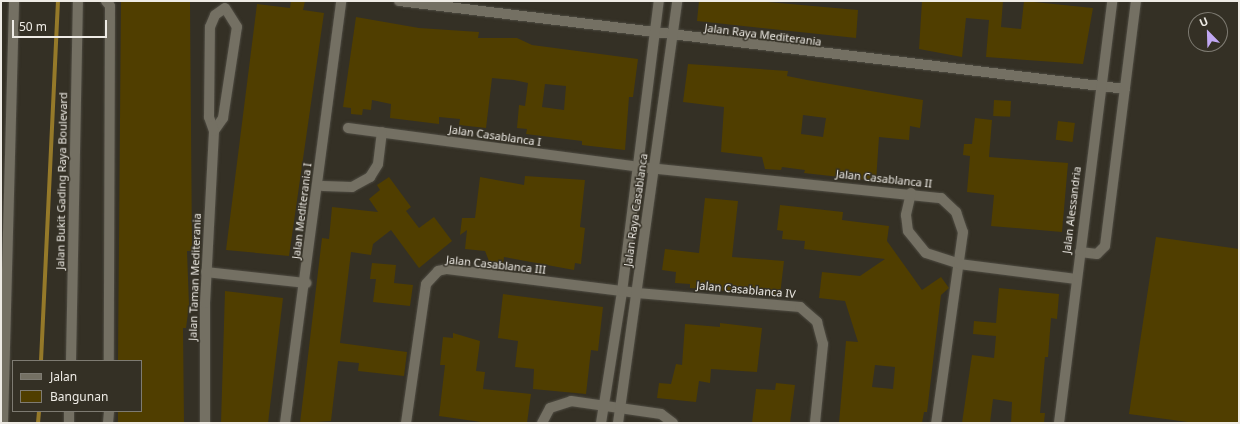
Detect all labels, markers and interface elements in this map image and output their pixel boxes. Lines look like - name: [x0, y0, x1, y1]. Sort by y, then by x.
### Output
- scale bar: [14, 12, 109, 38]
- north arrow: [1188, 12, 1228, 52]
- text: U: [1197, 13, 1210, 30]
- text: 50 m: [19, 18, 47, 35]
- street label: Jalan Raya Mediterania: [704, 21, 822, 49]
- street label: Jalan Bukit Gading Raya Boulevard: [54, 92, 70, 270]
- street label: Jalan Casablanca I: [448, 123, 542, 149]
- street label: Jalan Raya Casablanca: [622, 153, 650, 267]
- street label: Jalan Mediterania I: [290, 162, 314, 260]
- street label: Jalan Alessandria: [1060, 166, 1084, 254]
- street label: Jalan Casablanca II: [835, 167, 933, 191]
- street label: Jalan Taman Mediterania: [186, 213, 204, 341]
- street label: Jalan Casablanca III: [445, 253, 547, 277]
- street label: Jalan Casablanca IV: [696, 279, 796, 301]
- legend: [12, 360, 142, 412]
- text: Jalan: [50, 368, 77, 385]
- text: Bangunan: [50, 388, 108, 405]

